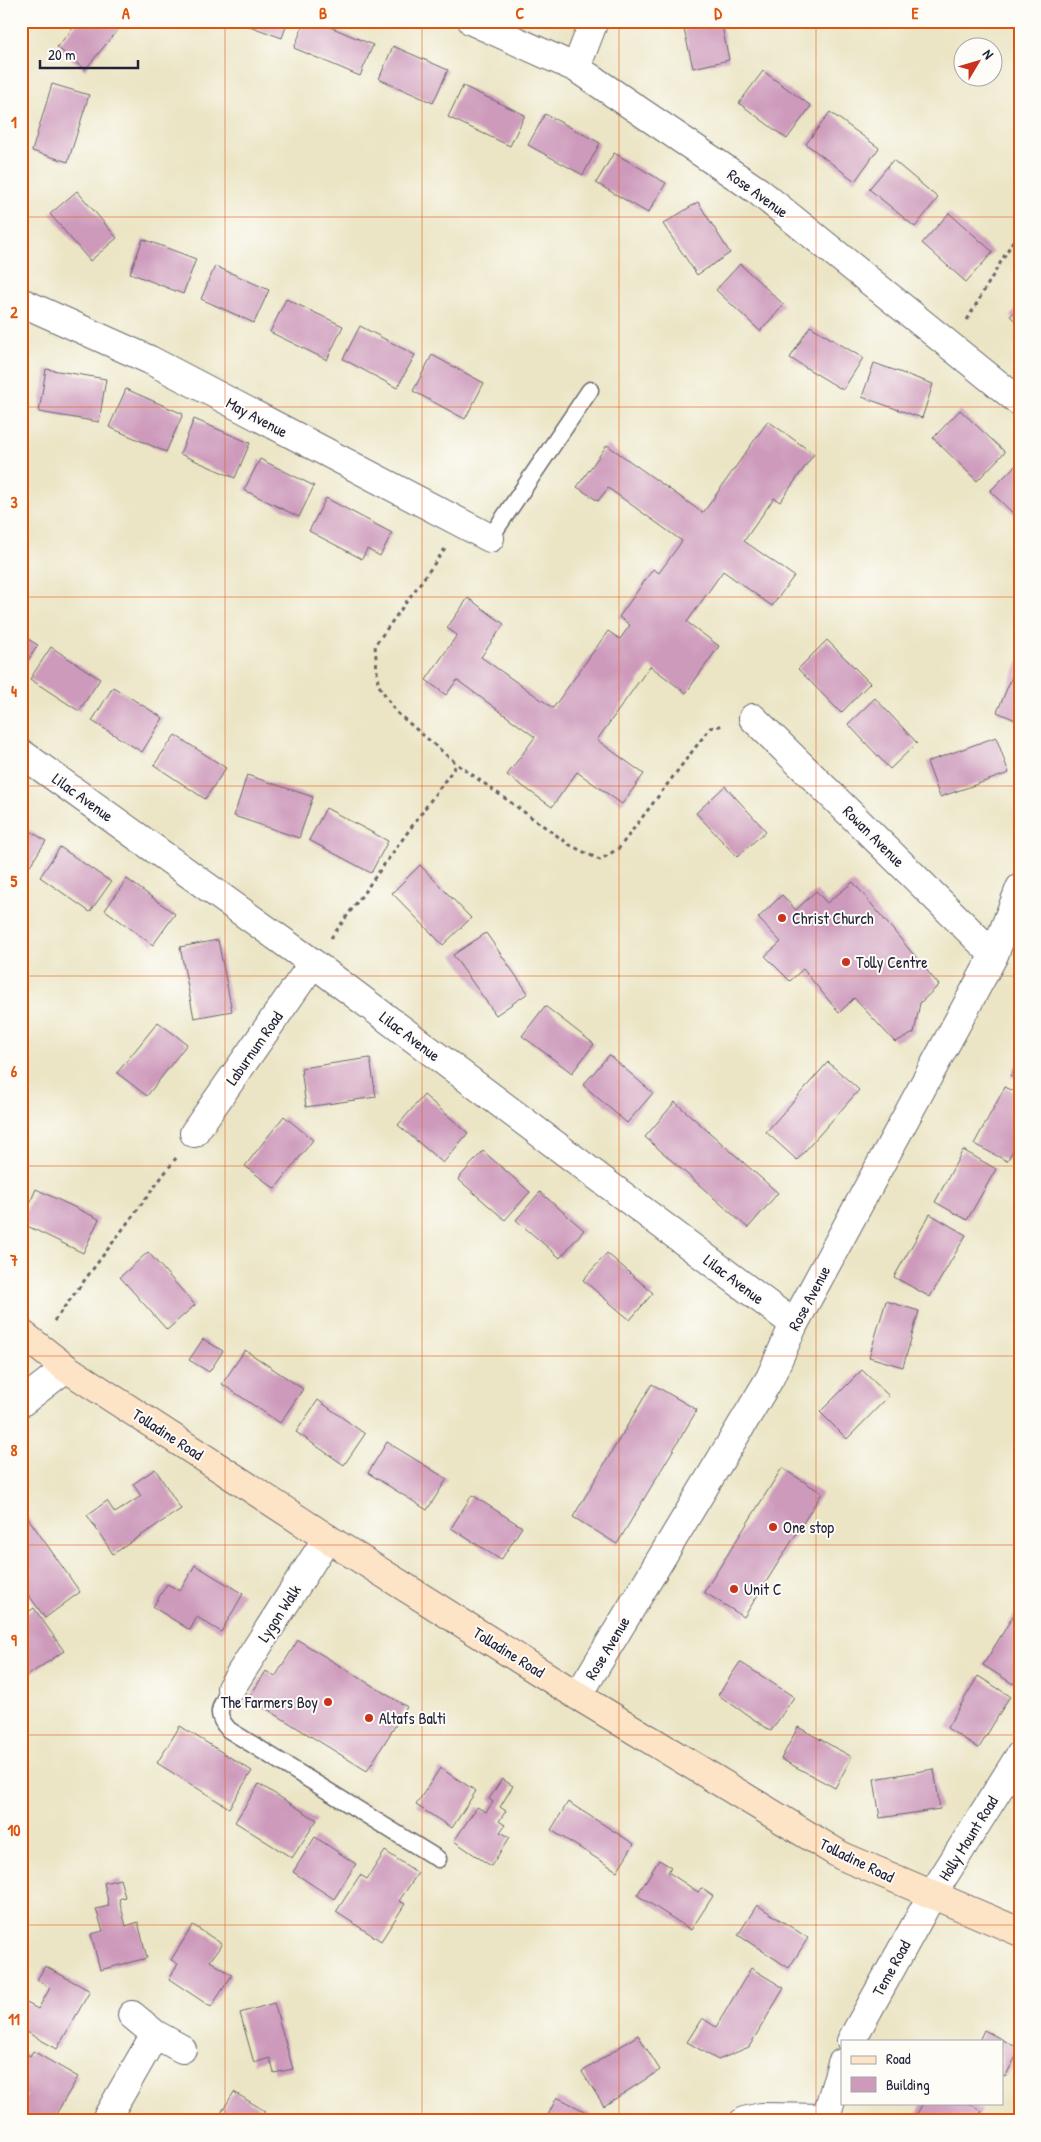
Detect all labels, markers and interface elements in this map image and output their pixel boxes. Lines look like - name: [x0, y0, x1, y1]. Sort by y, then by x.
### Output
- text: A: [122, 2, 130, 24]
- text: B: [319, 2, 327, 24]
- text: C: [516, 2, 525, 24]
- text: D: [714, 2, 722, 24]
- text: E: [911, 2, 919, 24]
- scale bar: [40, 38, 138, 70]
- north arrow: [954, 38, 1004, 88]
- text: 20 m: [48, 44, 75, 65]
- text: N: [979, 45, 999, 63]
- text: 1: [11, 111, 17, 133]
- street label: Rose Avenue: [723, 163, 793, 223]
- text: 2: [10, 301, 18, 323]
- street label: May Avenue: [222, 392, 292, 443]
- text: 3: [10, 491, 18, 513]
- text: 4: [11, 680, 17, 702]
- street label: Lilac Avenue: [48, 767, 119, 827]
- street label: Rowan Avenue: [838, 800, 910, 872]
- text: 5: [11, 870, 18, 892]
- place label: Christ Church: [792, 907, 874, 929]
- marker: Christ Church: [776, 912, 788, 924]
- place label: Tolly Centre: [856, 951, 928, 973]
- marker: Tolly Centre: [840, 956, 852, 968]
- street label: Lilac Avenue: [375, 1006, 445, 1066]
- street label: Laburnum Road: [220, 1007, 288, 1089]
- text: 6: [11, 1060, 18, 1082]
- text: 7: [9, 1249, 18, 1271]
- street label: Lilac Avenue: [699, 1249, 769, 1309]
- street label: Rose Avenue: [783, 1261, 836, 1334]
- street label: Tolladine Road: [128, 1403, 208, 1465]
- text: 8: [11, 1439, 18, 1461]
- place label: One stop: [783, 1516, 834, 1538]
- marker: One stop: [767, 1521, 779, 1533]
- place label: Unit C: [744, 1578, 782, 1600]
- street label: Lygon Walk: [252, 1580, 306, 1646]
- marker: Unit C: [728, 1583, 740, 1595]
- street label: Rose Avenue: [579, 1612, 635, 1684]
- street label: Tolladine Road: [469, 1621, 549, 1683]
- text: 9: [11, 1629, 17, 1651]
- place label: The Farmers Boy: [221, 1691, 318, 1713]
- marker: The Farmers Boy: [322, 1696, 334, 1708]
- place label: Altafs Balti: [379, 1707, 446, 1729]
- marker: Altafs Balti: [363, 1712, 375, 1724]
- street label: Holly Mount Road: [933, 1791, 1003, 1885]
- text: 10: [8, 1819, 20, 1841]
- street label: Tolladine Road: [816, 1832, 898, 1888]
- street label: Teme Road: [867, 1936, 915, 2000]
- text: 11: [8, 2008, 20, 2030]
- legend: [841, 2040, 1004, 2104]
- text: Road: [886, 2048, 911, 2069]
- text: Building: [886, 2074, 930, 2095]

